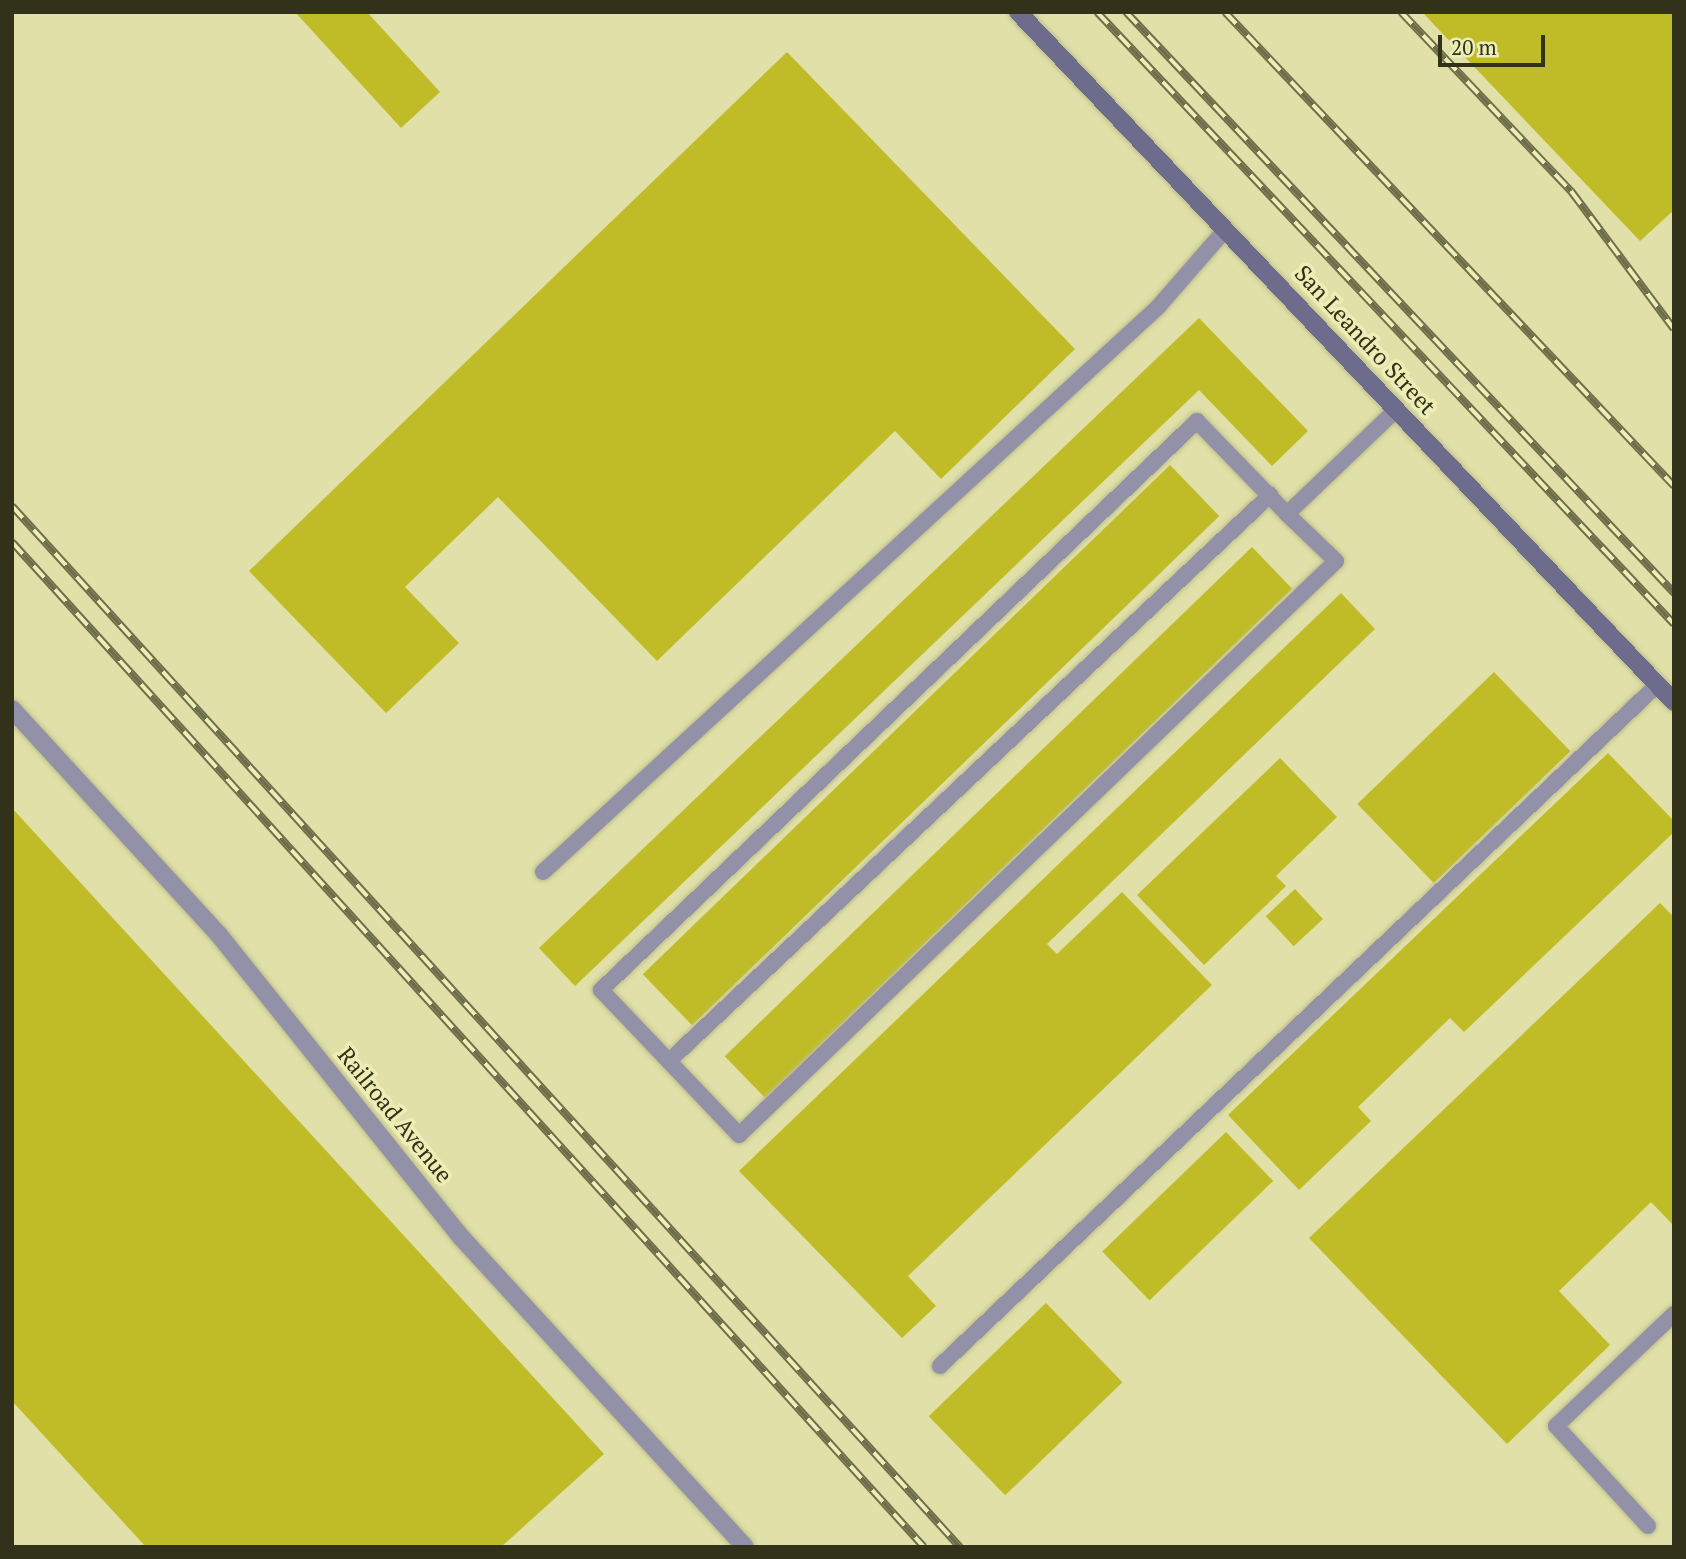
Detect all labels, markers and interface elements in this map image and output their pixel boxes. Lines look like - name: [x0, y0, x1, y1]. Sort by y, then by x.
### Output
- scale bar: [1441, 21, 1548, 65]
- text: 20 m: [1451, 33, 1497, 61]
- street label: San Leandro Street: [1289, 260, 1441, 420]
- street label: Railroad Avenue: [332, 1041, 458, 1189]

